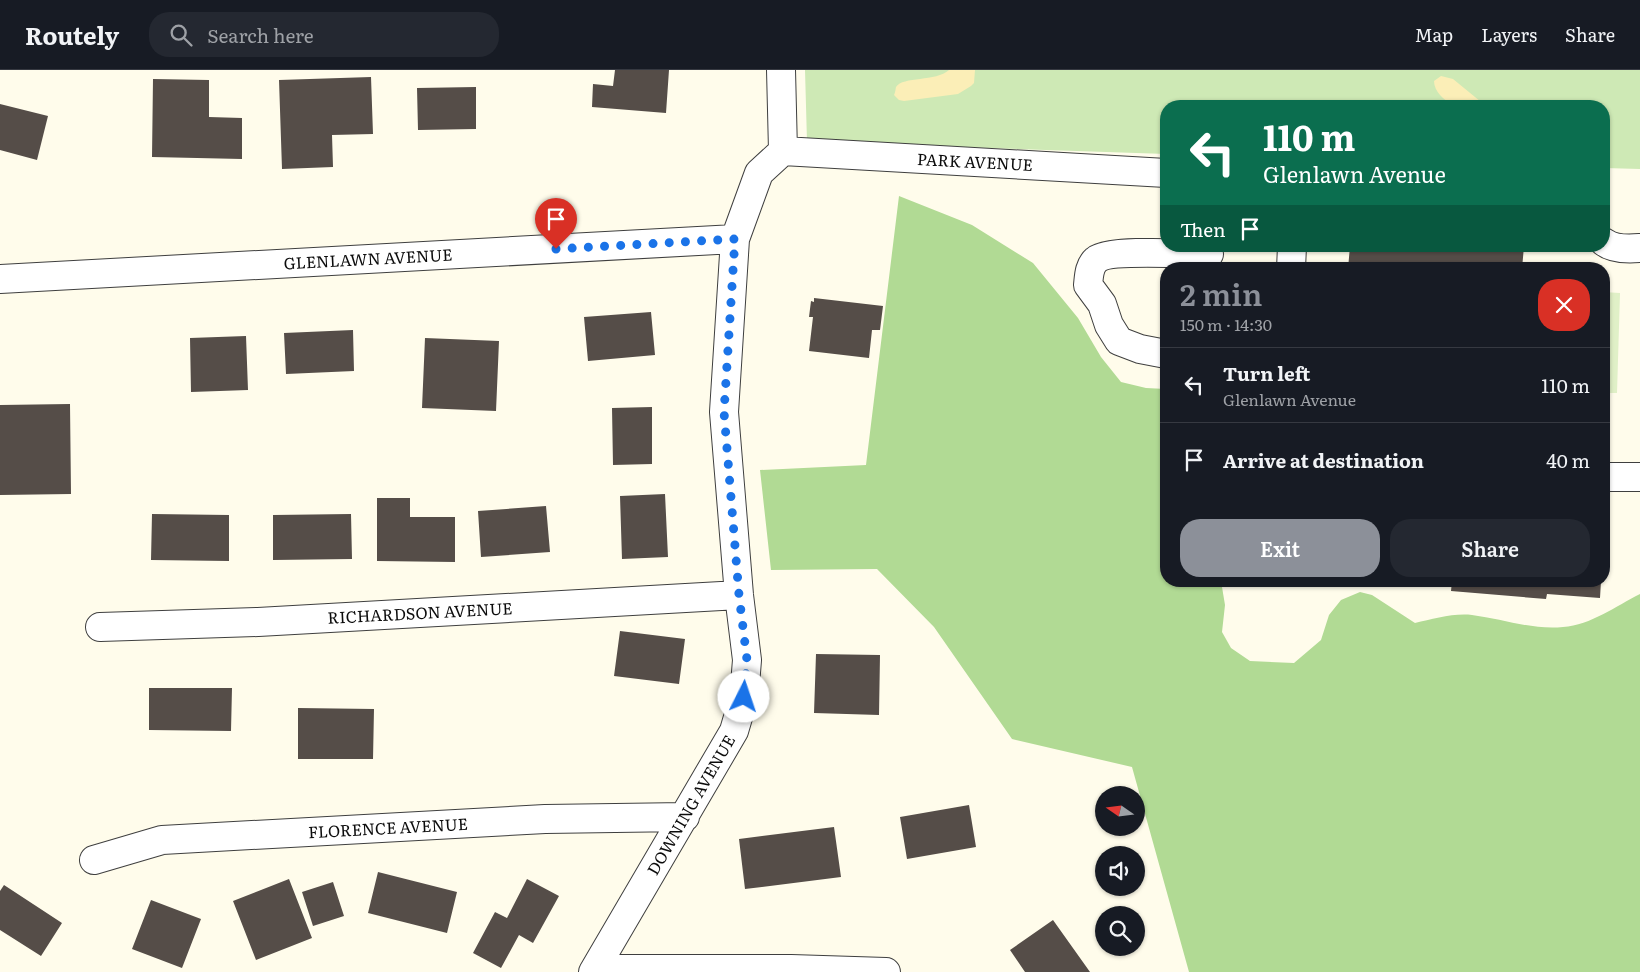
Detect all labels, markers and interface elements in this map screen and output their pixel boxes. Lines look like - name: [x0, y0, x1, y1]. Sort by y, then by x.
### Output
- search box: [149, 12, 499, 57]
- text: Routely: [25, 17, 119, 52]
- icon: search: [167, 21, 195, 49]
- text: Search here: [207, 21, 314, 49]
- text: Map: [1415, 21, 1453, 48]
- text: Layers: [1481, 21, 1537, 48]
- text: Share: [1565, 21, 1615, 48]
- text: 110 m: [1263, 110, 1355, 162]
- icon: left: [1180, 120, 1245, 185]
- street label: PARK AVENUE: [917, 146, 1034, 176]
- text: Glenlawn Avenue: [1263, 157, 1446, 190]
- pin: [535, 198, 577, 249]
- icon: arrive: [542, 205, 570, 233]
- text: Then: [1180, 215, 1226, 243]
- icon: arrive: [1236, 215, 1264, 243]
- street label: GLENLAWN AVENUE: [283, 242, 453, 274]
- text: 2 min: [1180, 271, 1262, 315]
- button: close: [1538, 279, 1590, 331]
- text: 150 m · 14:30: [1180, 312, 1272, 336]
- text: Turn left: [1223, 359, 1310, 387]
- icon: left: [1180, 371, 1208, 399]
- text: 110 m: [1541, 371, 1590, 399]
- text: Glenlawn Avenue: [1223, 387, 1356, 411]
- icon: arrive: [1180, 446, 1208, 474]
- text: Arrive at destination: [1223, 446, 1424, 474]
- text: 40 m: [1546, 446, 1590, 474]
- button: Exit: [1180, 519, 1380, 577]
- button: Share: [1390, 519, 1590, 577]
- street label: RICHARDSON AVENUE: [327, 595, 513, 629]
- position arrow: [717, 670, 769, 722]
- street label: DOWNING AVENUE: [640, 730, 740, 879]
- north arrow: [1095, 786, 1145, 836]
- map controls: [1095, 786, 1145, 956]
- street label: FLORENCE AVENUE: [307, 811, 468, 843]
- button: sound: [1095, 846, 1145, 896]
- button: search: [1095, 906, 1145, 956]

